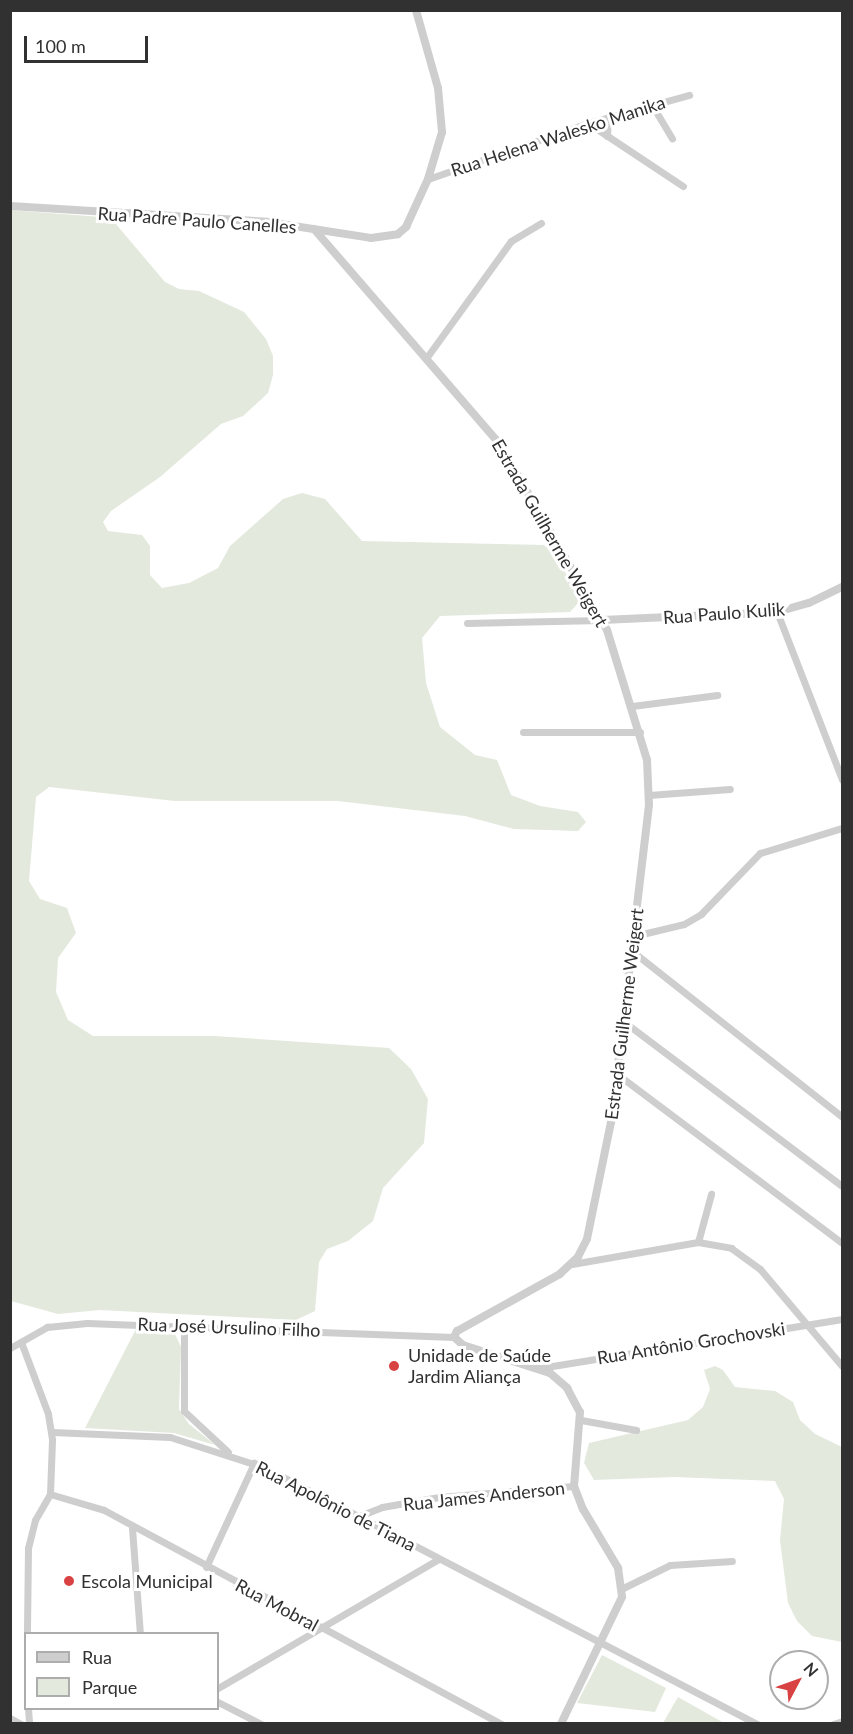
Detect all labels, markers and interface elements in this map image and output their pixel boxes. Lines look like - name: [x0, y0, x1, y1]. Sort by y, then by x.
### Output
- scale bar: [27, 24, 152, 62]
- text: 100 m: [35, 35, 86, 57]
- street label: Rua Helena Walesko Manika: [448, 91, 668, 181]
- street label: Rua Padre Paulo Canelles: [97, 202, 297, 238]
- street label: Estrada Guilherme Weigert: [487, 435, 613, 631]
- street label: Rua Paulo Kulik: [662, 598, 786, 628]
- street label: Estrada Guilherme Weigert: [600, 907, 648, 1121]
- street label: Rua José Ursulino Filho: [137, 1313, 321, 1341]
- street label: Rua Antônio Grochovski: [595, 1317, 787, 1369]
- place label: Unidade de Saúde Jardim Aliança: [408, 1345, 551, 1388]
- marker: Unidade de Saúde Jardim Aliança: [385, 1357, 403, 1375]
- street label: Rua Apolônio de Tiana: [252, 1456, 420, 1556]
- street label: Rua James Anderson: [401, 1477, 567, 1515]
- place label: Escola Municipal: [81, 1570, 213, 1592]
- marker: Escola Municipal: [62, 1574, 76, 1588]
- street label: Rua Mobral: [232, 1574, 322, 1636]
- legend: [24, 1632, 219, 1710]
- text: Rua: [82, 1646, 112, 1668]
- north arrow: [769, 1650, 829, 1710]
- text: N: [800, 1658, 823, 1680]
- text: Parque: [82, 1676, 137, 1698]

